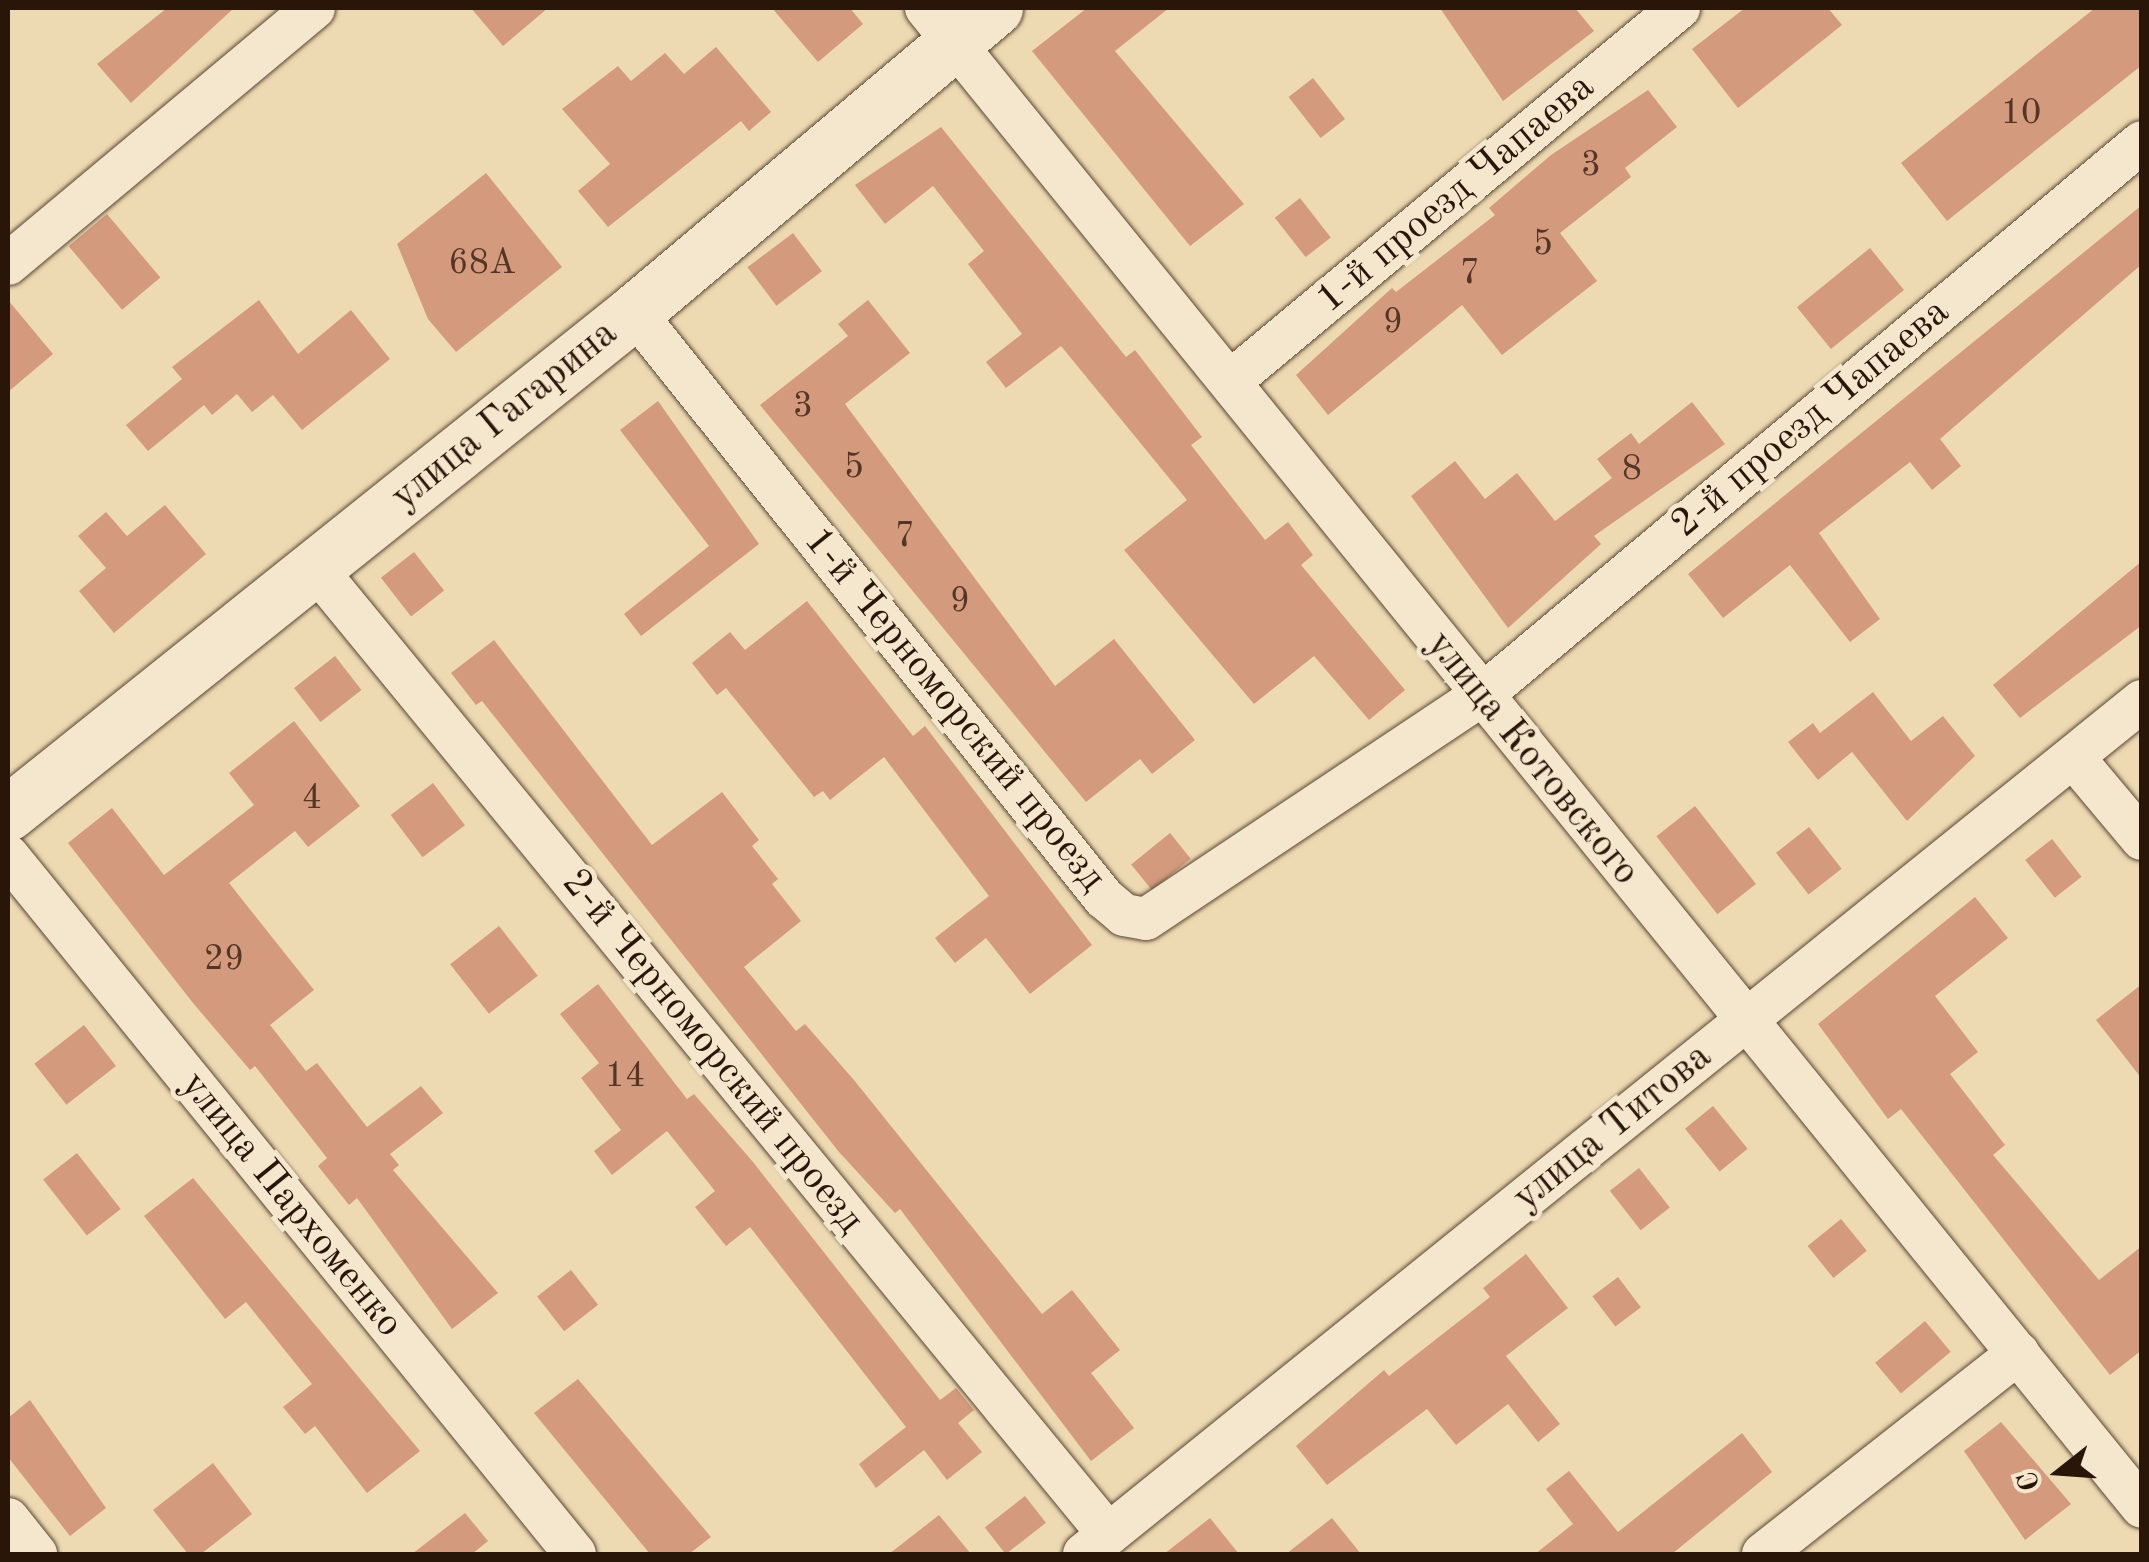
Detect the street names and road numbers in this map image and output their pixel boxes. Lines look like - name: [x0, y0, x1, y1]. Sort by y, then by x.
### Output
- street label: 1-й проезд Чапаева: [1307, 64, 1605, 324]
- street label: 2-й проезд Чапаева: [1662, 289, 1960, 549]
- street label: улица Гагарина: [382, 310, 628, 522]
- street label: 1-й Черноморский проезд: [792, 518, 1116, 902]
- street label: улица Котовского: [1415, 622, 1649, 896]
- street label: 2-й Черноморский проезд: [550, 860, 874, 1244]
- street label: улица Титова: [1504, 1033, 1722, 1223]
- street label: улица Пархоменко: [169, 1063, 413, 1347]

